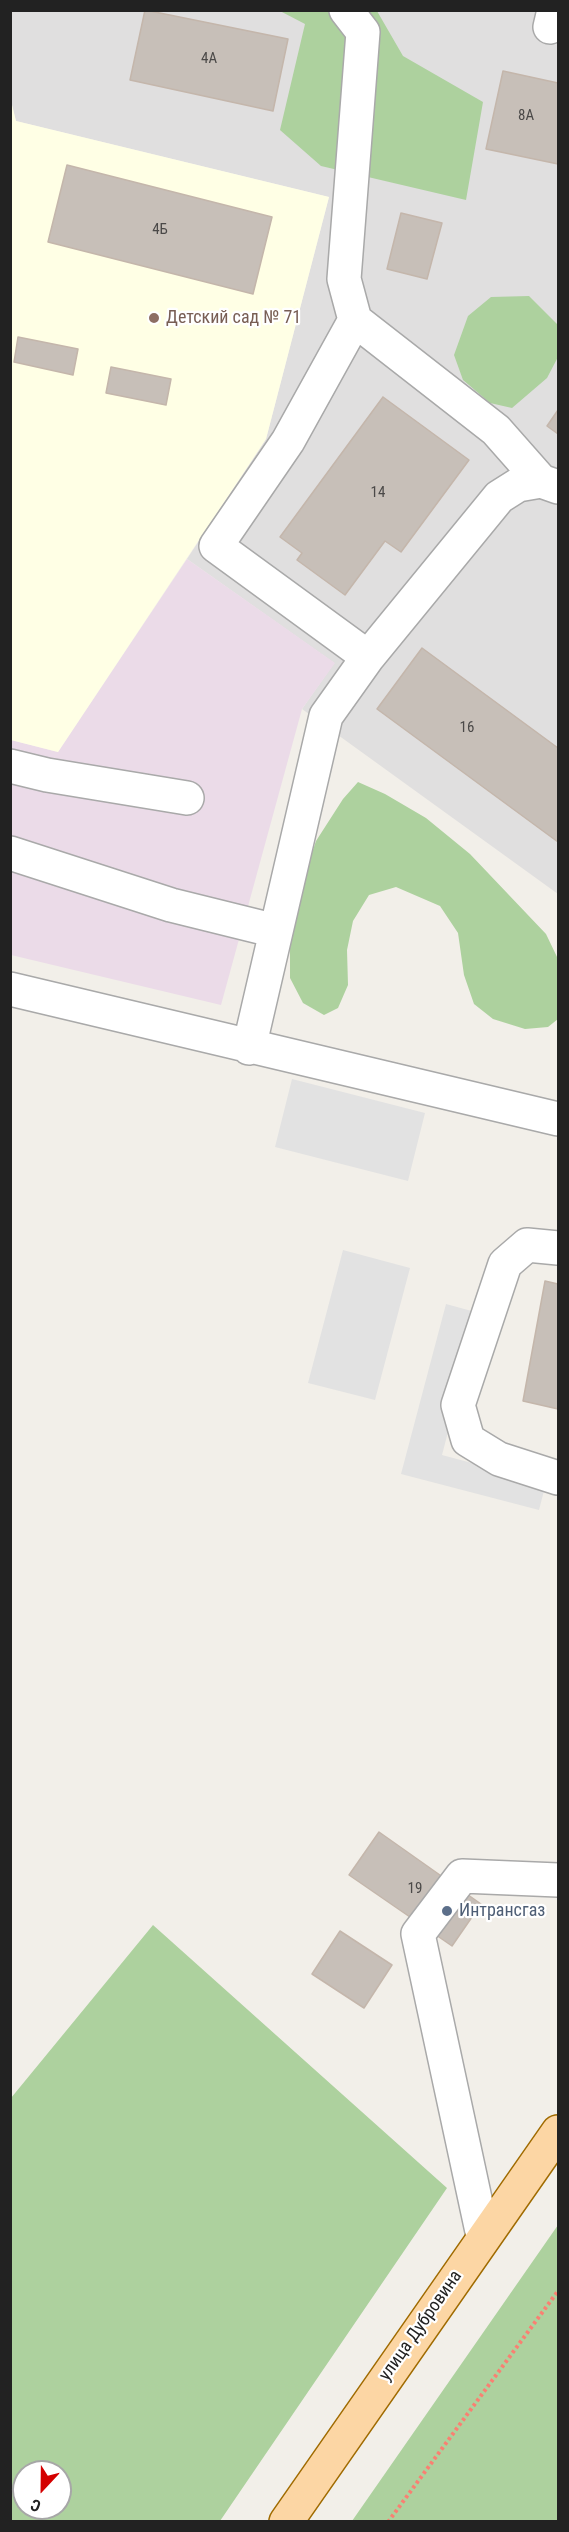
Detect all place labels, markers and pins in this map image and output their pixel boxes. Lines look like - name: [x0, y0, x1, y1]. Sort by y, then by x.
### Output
- place label: Детский сад № 71: [166, 307, 301, 329]
- marker: Детский сад № 71: [147, 311, 161, 325]
- place label: Интрансгаз: [459, 1900, 545, 1922]
- marker: Интрансгаз: [440, 1904, 454, 1918]

